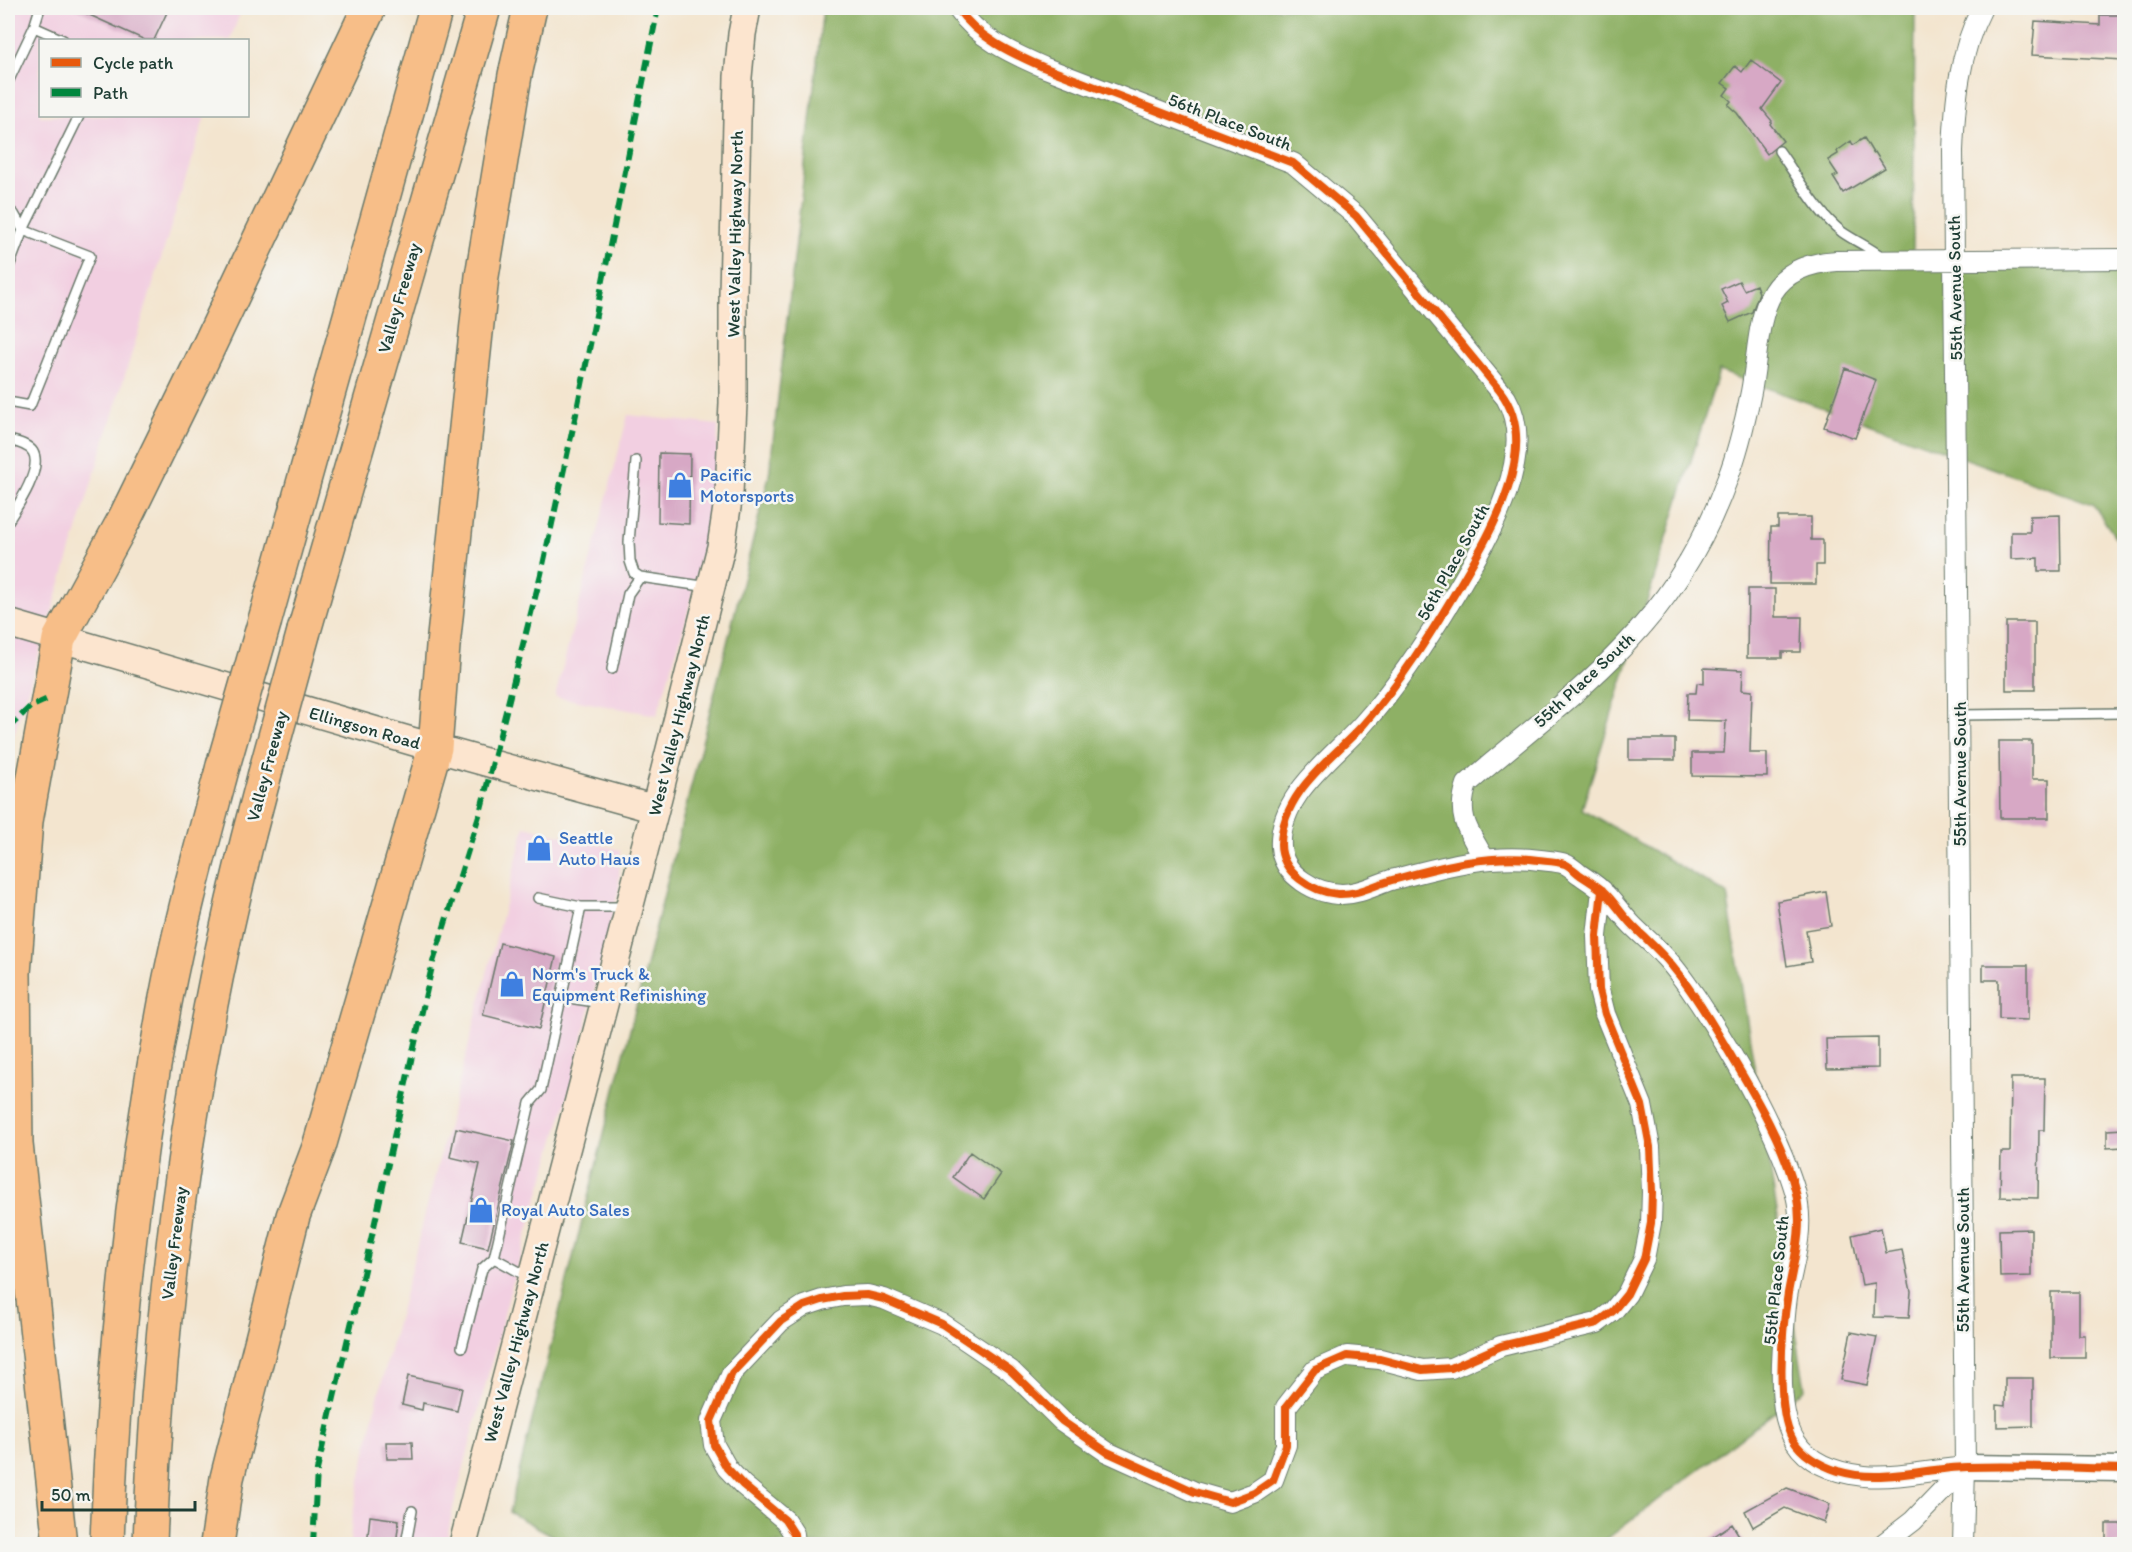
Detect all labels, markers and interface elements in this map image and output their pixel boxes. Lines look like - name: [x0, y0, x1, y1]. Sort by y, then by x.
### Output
- legend: [39, 39, 249, 117]
- text: Cycle path: [93, 52, 174, 74]
- text: Path: [93, 82, 128, 104]
- street label: 56th Place South: [1165, 88, 1295, 156]
- street label: West Valley Highway North: [722, 130, 748, 338]
- street label: 55th Avenue South: [1943, 215, 1967, 361]
- street label: Valley Freeway: [373, 240, 425, 356]
- place label: Pacific Motorsports: [700, 464, 794, 507]
- shop icon: Pacific Motorsports: [665, 470, 695, 500]
- street label: 56th Place South: [1412, 499, 1494, 624]
- street label: West Valley Highway North: [643, 611, 715, 818]
- street label: 55th Place South: [1529, 627, 1639, 732]
- street label: 55th Avenue South: [1949, 701, 1971, 847]
- street label: Ellingson Road: [307, 702, 423, 754]
- street label: Valley Freeway: [242, 708, 292, 824]
- place label: Seattle Auto Haus: [559, 827, 640, 870]
- shop icon: Seattle Auto Haus: [524, 833, 554, 863]
- place label: Norm's Truck & Equipment Refinishing: [532, 963, 707, 1006]
- shop icon: Norm's Truck & Equipment Refinishing: [497, 969, 527, 999]
- street label: Valley Freeway: [156, 1185, 192, 1301]
- street label: 55th Avenue South: [1952, 1187, 1974, 1333]
- shop icon: Royal Auto Sales: [466, 1195, 496, 1225]
- place label: Royal Auto Sales: [501, 1199, 630, 1221]
- street label: 55th Place South: [1758, 1214, 1794, 1346]
- street label: West Valley Highway North: [479, 1239, 554, 1445]
- scale bar: [42, 1474, 195, 1512]
- text: 50 m: [51, 1484, 91, 1506]

